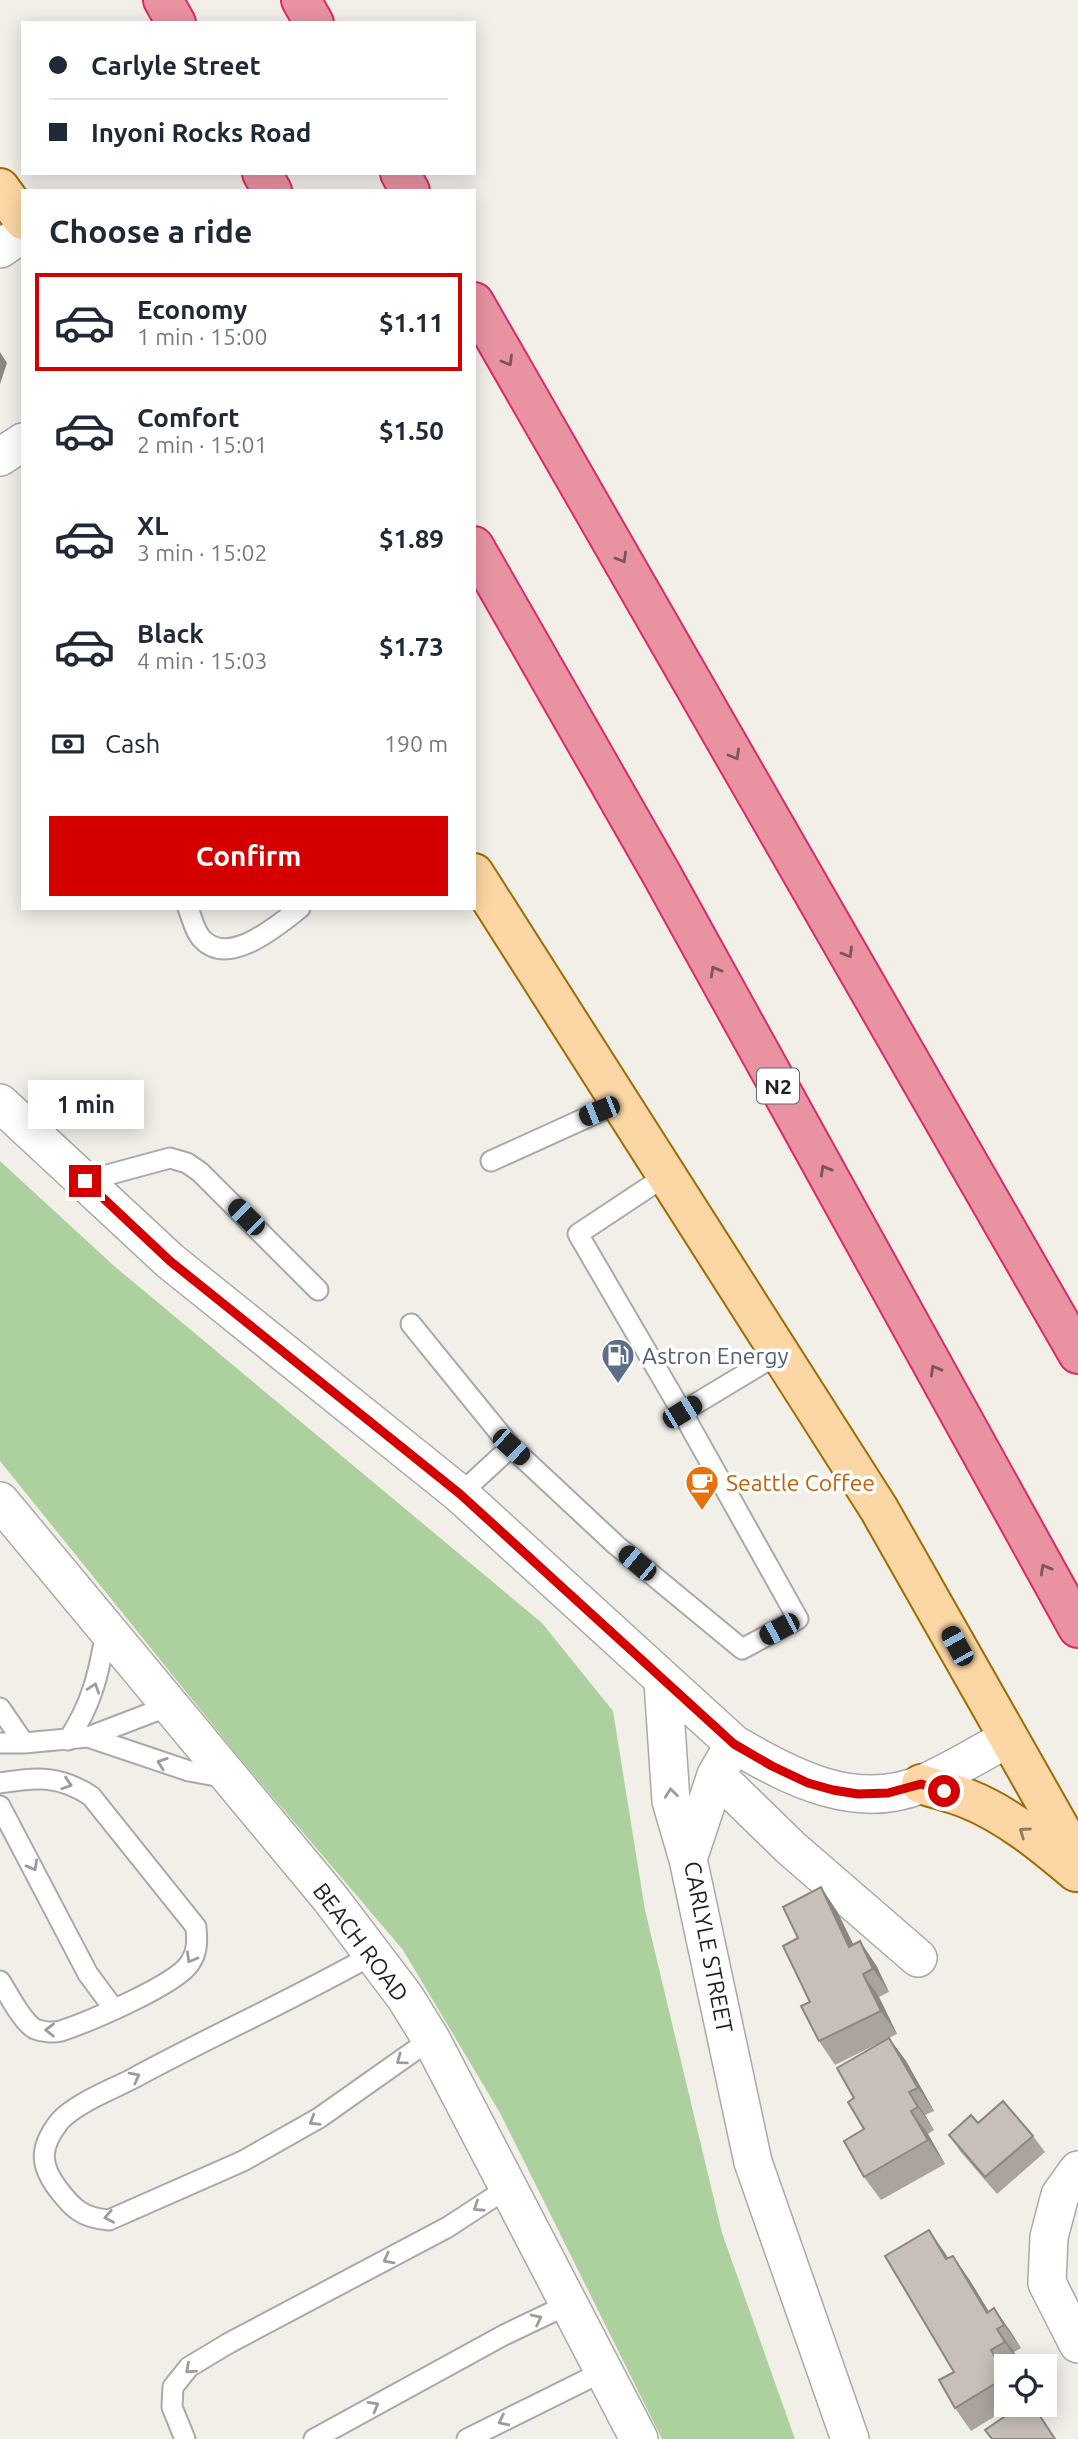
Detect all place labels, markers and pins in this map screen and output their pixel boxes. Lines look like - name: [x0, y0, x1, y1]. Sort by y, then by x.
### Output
- fuel station icon: Astron Energy: [599, 1336, 637, 1385]
- place label: Astron Energy: [642, 1343, 789, 1368]
- cafe icon: Seattle Coffee: [683, 1463, 721, 1512]
- place label: Seattle Coffee: [726, 1470, 875, 1495]

